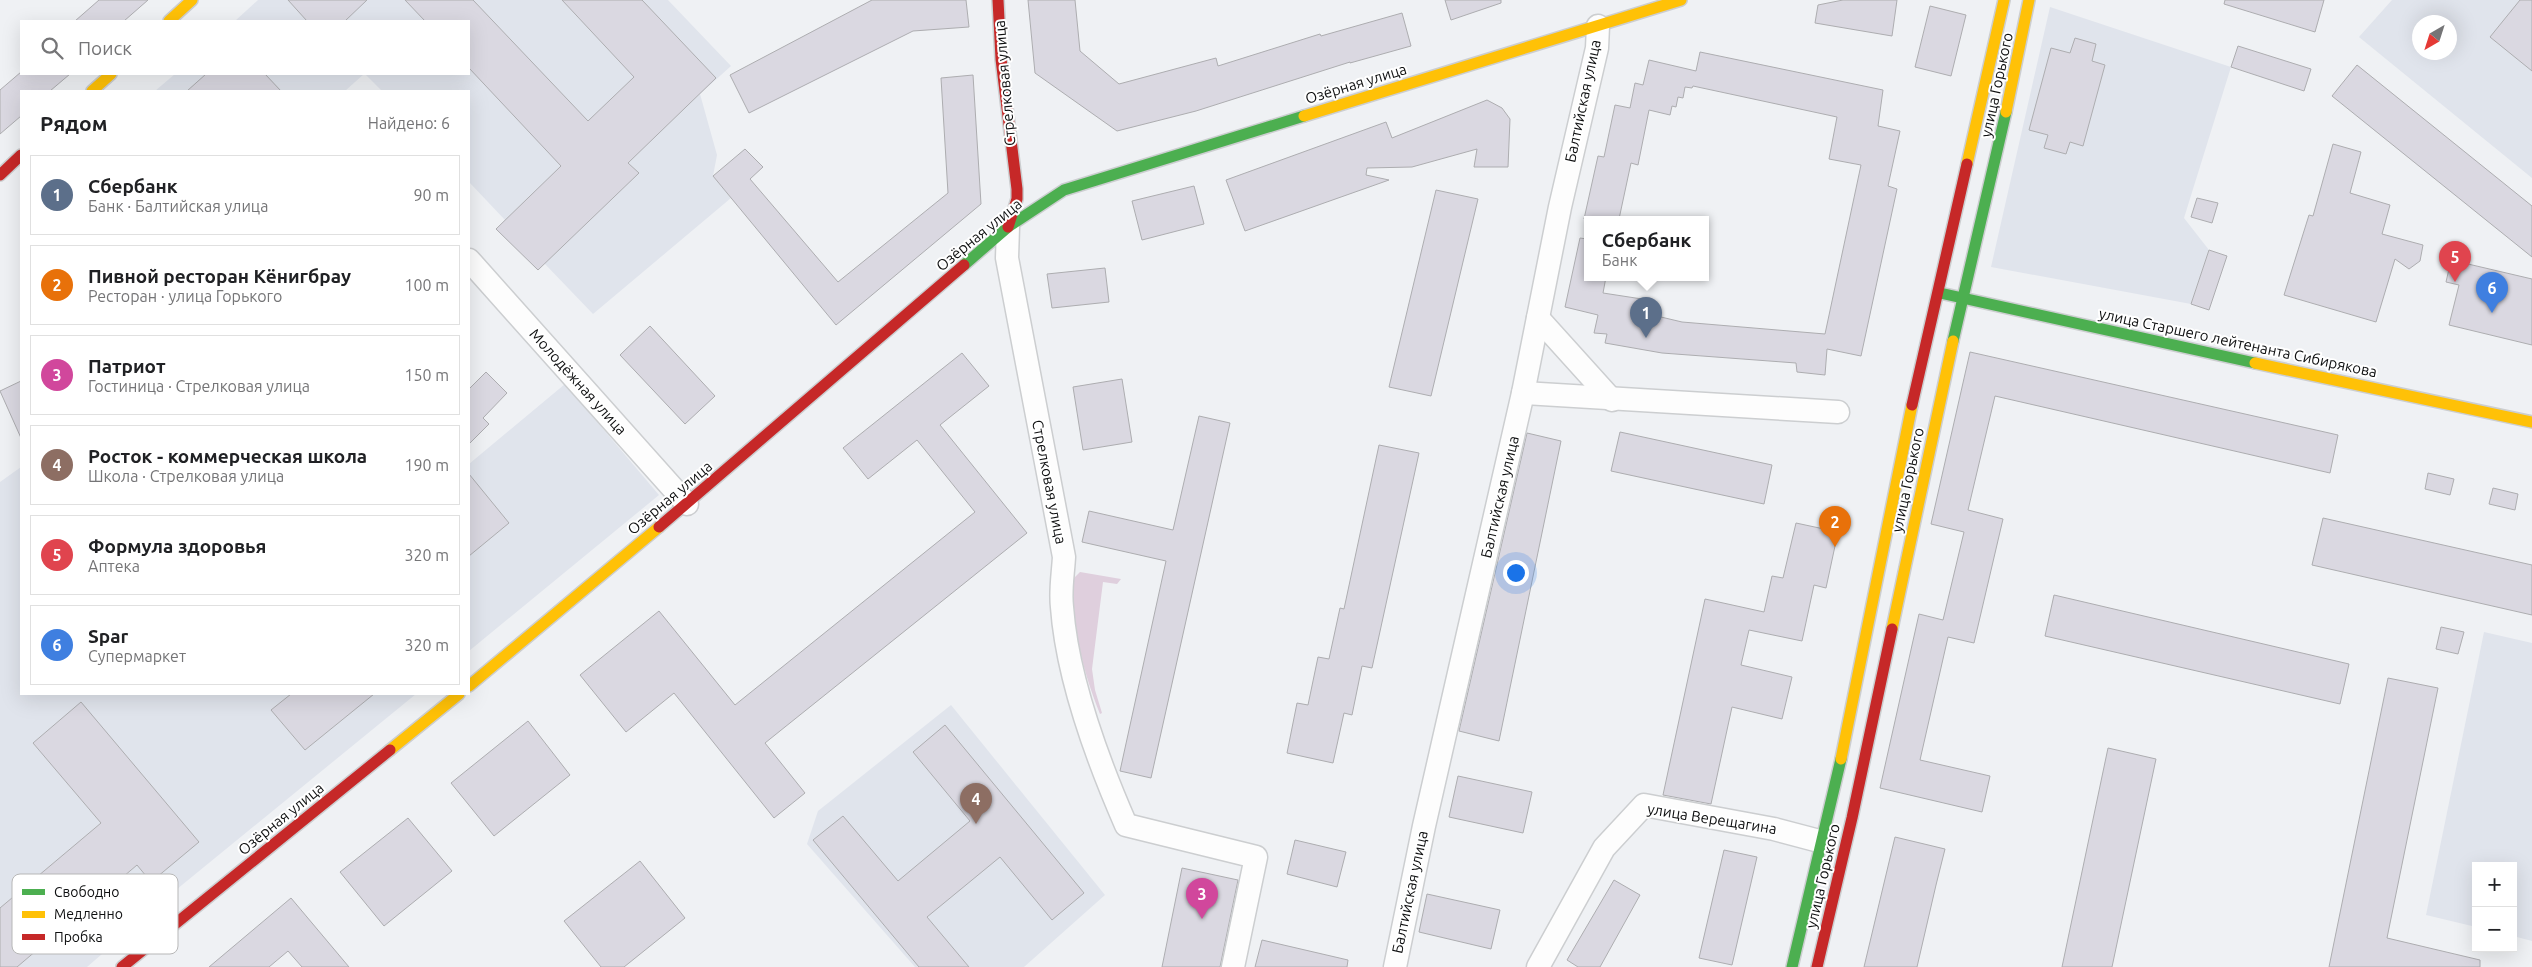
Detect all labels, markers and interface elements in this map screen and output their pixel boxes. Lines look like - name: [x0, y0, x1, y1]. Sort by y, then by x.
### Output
- north arrow: [2412, 15, 2457, 60]
- street label: Стрелковая улица: [991, 19, 1018, 147]
- search box: [20, 20, 470, 75]
- street label: улица Горького: [1977, 31, 2016, 139]
- icon: search: [38, 34, 66, 62]
- text: Поиск: [78, 37, 132, 59]
- street label: Балтийская улица: [1561, 38, 1604, 164]
- street label: Озёрная улица: [1303, 60, 1409, 107]
- text: Рядом: [40, 111, 108, 135]
- text: Найдено: 6: [368, 114, 450, 132]
- text: Сбербанк: [88, 175, 178, 197]
- text: 1: [52, 186, 62, 204]
- text: 90 m: [413, 186, 449, 204]
- street label: Озёрная улица: [933, 195, 1025, 274]
- text: Банк · Балтийская улица: [88, 197, 268, 215]
- popup: [1584, 216, 1709, 281]
- text: Сбербанк: [1602, 229, 1691, 251]
- pin: 5: [2439, 241, 2471, 282]
- text: Банк: [1602, 251, 1637, 269]
- text: Пивной ресторан Кёнигбрау: [88, 265, 351, 287]
- pin: 6: [2476, 272, 2508, 313]
- text: 2: [52, 276, 62, 294]
- text: 100 m: [404, 276, 449, 294]
- text: Ресторан · улица Горького: [88, 287, 282, 305]
- pin: 1: [1630, 297, 1662, 338]
- street label: улица Старшего лейтенанта Сибирякова: [2097, 305, 2379, 380]
- street label: Молодёжная улица: [526, 325, 630, 438]
- text: Патриот: [88, 355, 166, 377]
- text: 3: [52, 366, 62, 384]
- text: 150 m: [404, 366, 449, 384]
- text: Гостиница · Стрелковая улица: [88, 377, 310, 395]
- street label: Стрелковая улица: [1029, 418, 1070, 545]
- street label: улица Горького: [1888, 426, 1927, 534]
- street label: Балтийская улица: [1477, 434, 1522, 560]
- text: Росток - коммерческая школа: [88, 445, 367, 467]
- text: 4: [52, 456, 62, 474]
- text: 190 m: [404, 456, 449, 474]
- street label: Озёрная улица: [624, 457, 715, 538]
- text: Школа · Стрелковая улица: [88, 467, 284, 485]
- pin: 2: [1819, 506, 1851, 547]
- text: Формула здоровья: [88, 535, 266, 557]
- text: 5: [52, 546, 62, 564]
- text: 320 m: [404, 546, 449, 564]
- text: Аптека: [88, 557, 140, 575]
- your location: [1503, 560, 1529, 586]
- text: Spar: [88, 625, 128, 647]
- text: 6: [52, 636, 62, 654]
- text: 320 m: [404, 636, 449, 654]
- text: Супермаркет: [88, 647, 186, 665]
- street label: Озёрная улица: [235, 779, 327, 858]
- pin: 4: [960, 783, 992, 824]
- street label: улица Верещагина: [1646, 800, 1778, 837]
- street label: улица Горького: [1802, 822, 1843, 930]
- street label: Балтийская улица: [1388, 829, 1431, 955]
- map controls: [2472, 862, 2517, 952]
- button: +: [2472, 862, 2517, 907]
- legend: [12, 874, 178, 954]
- pin: 3: [1186, 878, 1218, 919]
- text: Свободно: [54, 884, 119, 900]
- text: Медленно: [54, 906, 123, 922]
- button: −: [2472, 907, 2517, 952]
- text: Пробка: [54, 929, 103, 945]

